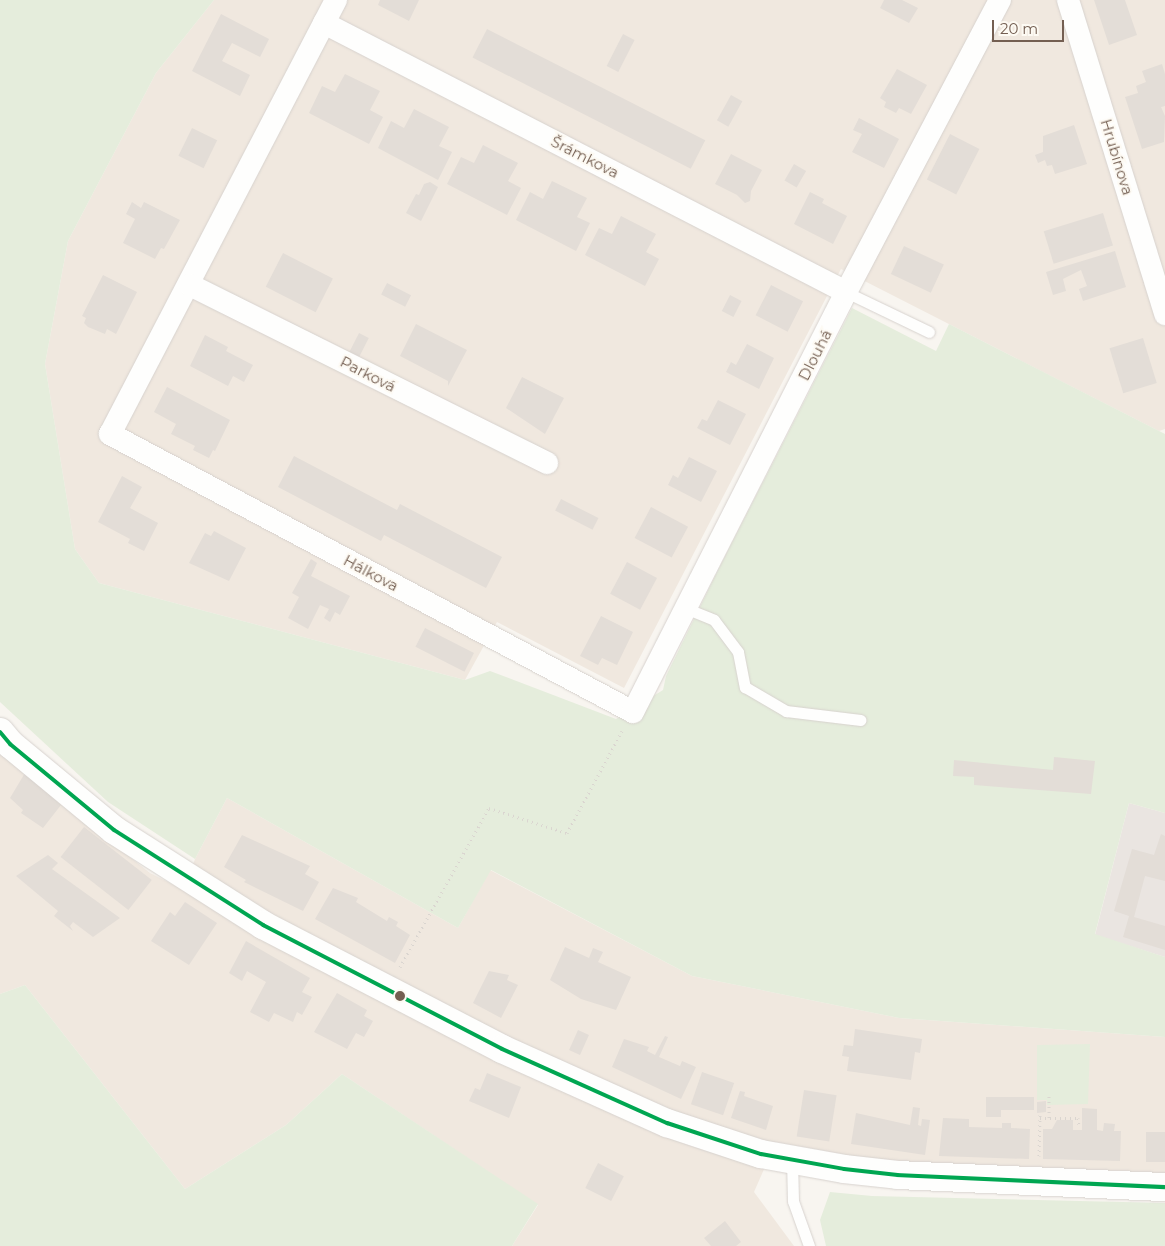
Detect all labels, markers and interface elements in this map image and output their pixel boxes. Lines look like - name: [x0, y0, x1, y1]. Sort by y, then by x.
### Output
- scale bar: [995, 10, 1068, 42]
- text: 20 m: [1000, 19, 1038, 38]
- street label: Hrubínova: [1097, 117, 1137, 197]
- street label: Šrámkova: [548, 132, 622, 182]
- street label: Dlouhá: [795, 326, 835, 384]
- street label: Parková: [337, 352, 399, 396]
- street label: Hálkova: [340, 551, 402, 595]
- unlabelled marker: [395, 991, 405, 1001]

